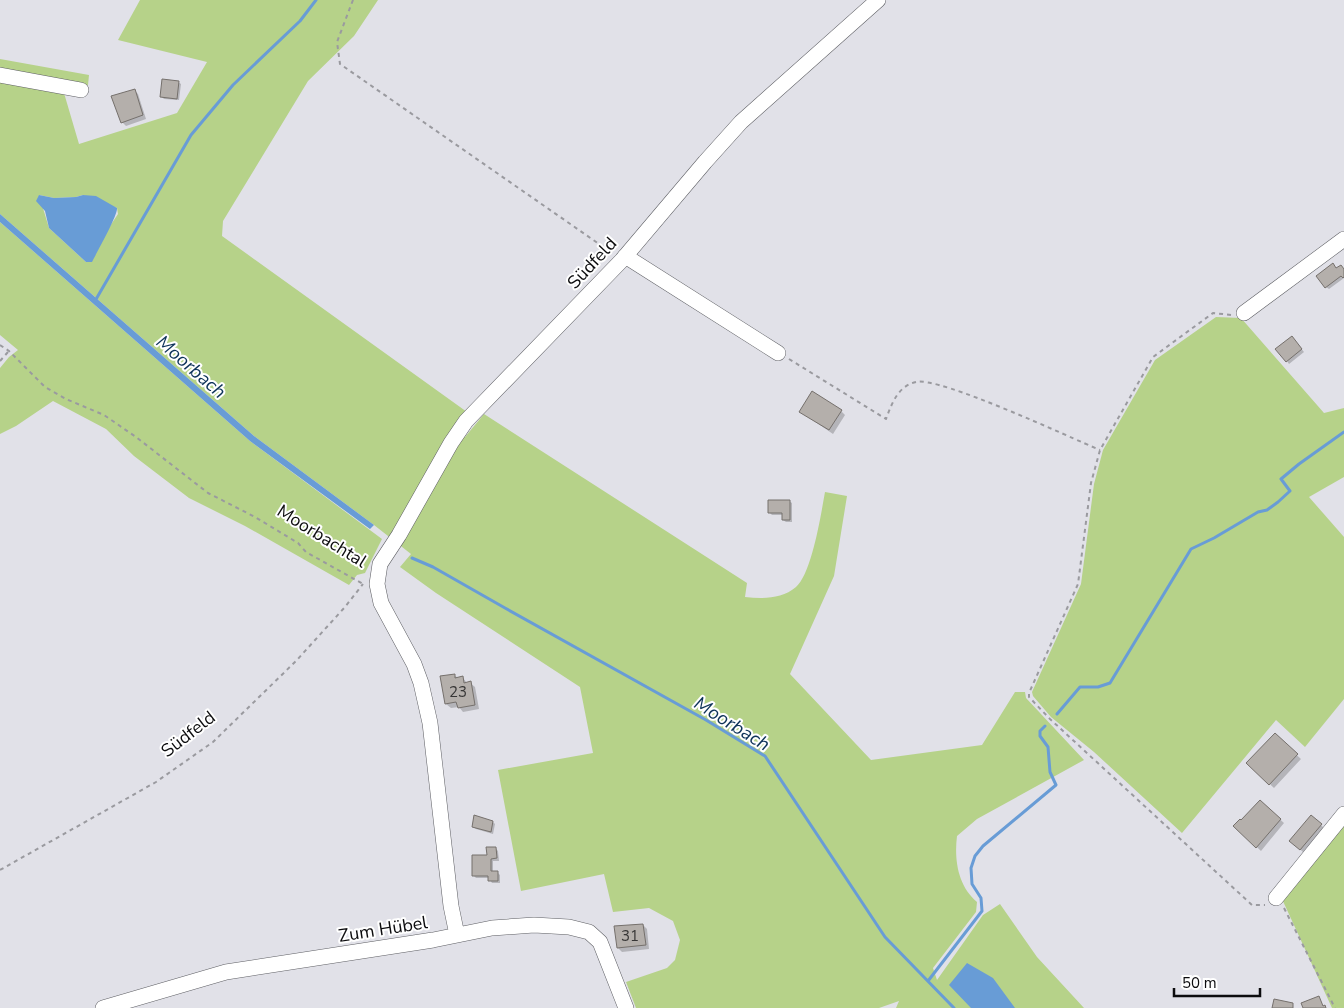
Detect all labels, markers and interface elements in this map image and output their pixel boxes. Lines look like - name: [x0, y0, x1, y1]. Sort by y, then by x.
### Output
- street label: Südfeld: [562, 232, 622, 294]
- water label: Moorbach: [150, 329, 232, 405]
- street label: Moorbachtal: [273, 499, 372, 573]
- house number: 23: [449, 682, 467, 702]
- water label: Moorbach: [689, 690, 775, 758]
- street label: Südfeld: [156, 705, 220, 763]
- street label: Zum Hübel: [337, 910, 430, 948]
- house number: 31: [621, 926, 639, 946]
- scale bar: [1174, 966, 1260, 998]
- text: 50 m: [1182, 973, 1217, 993]

